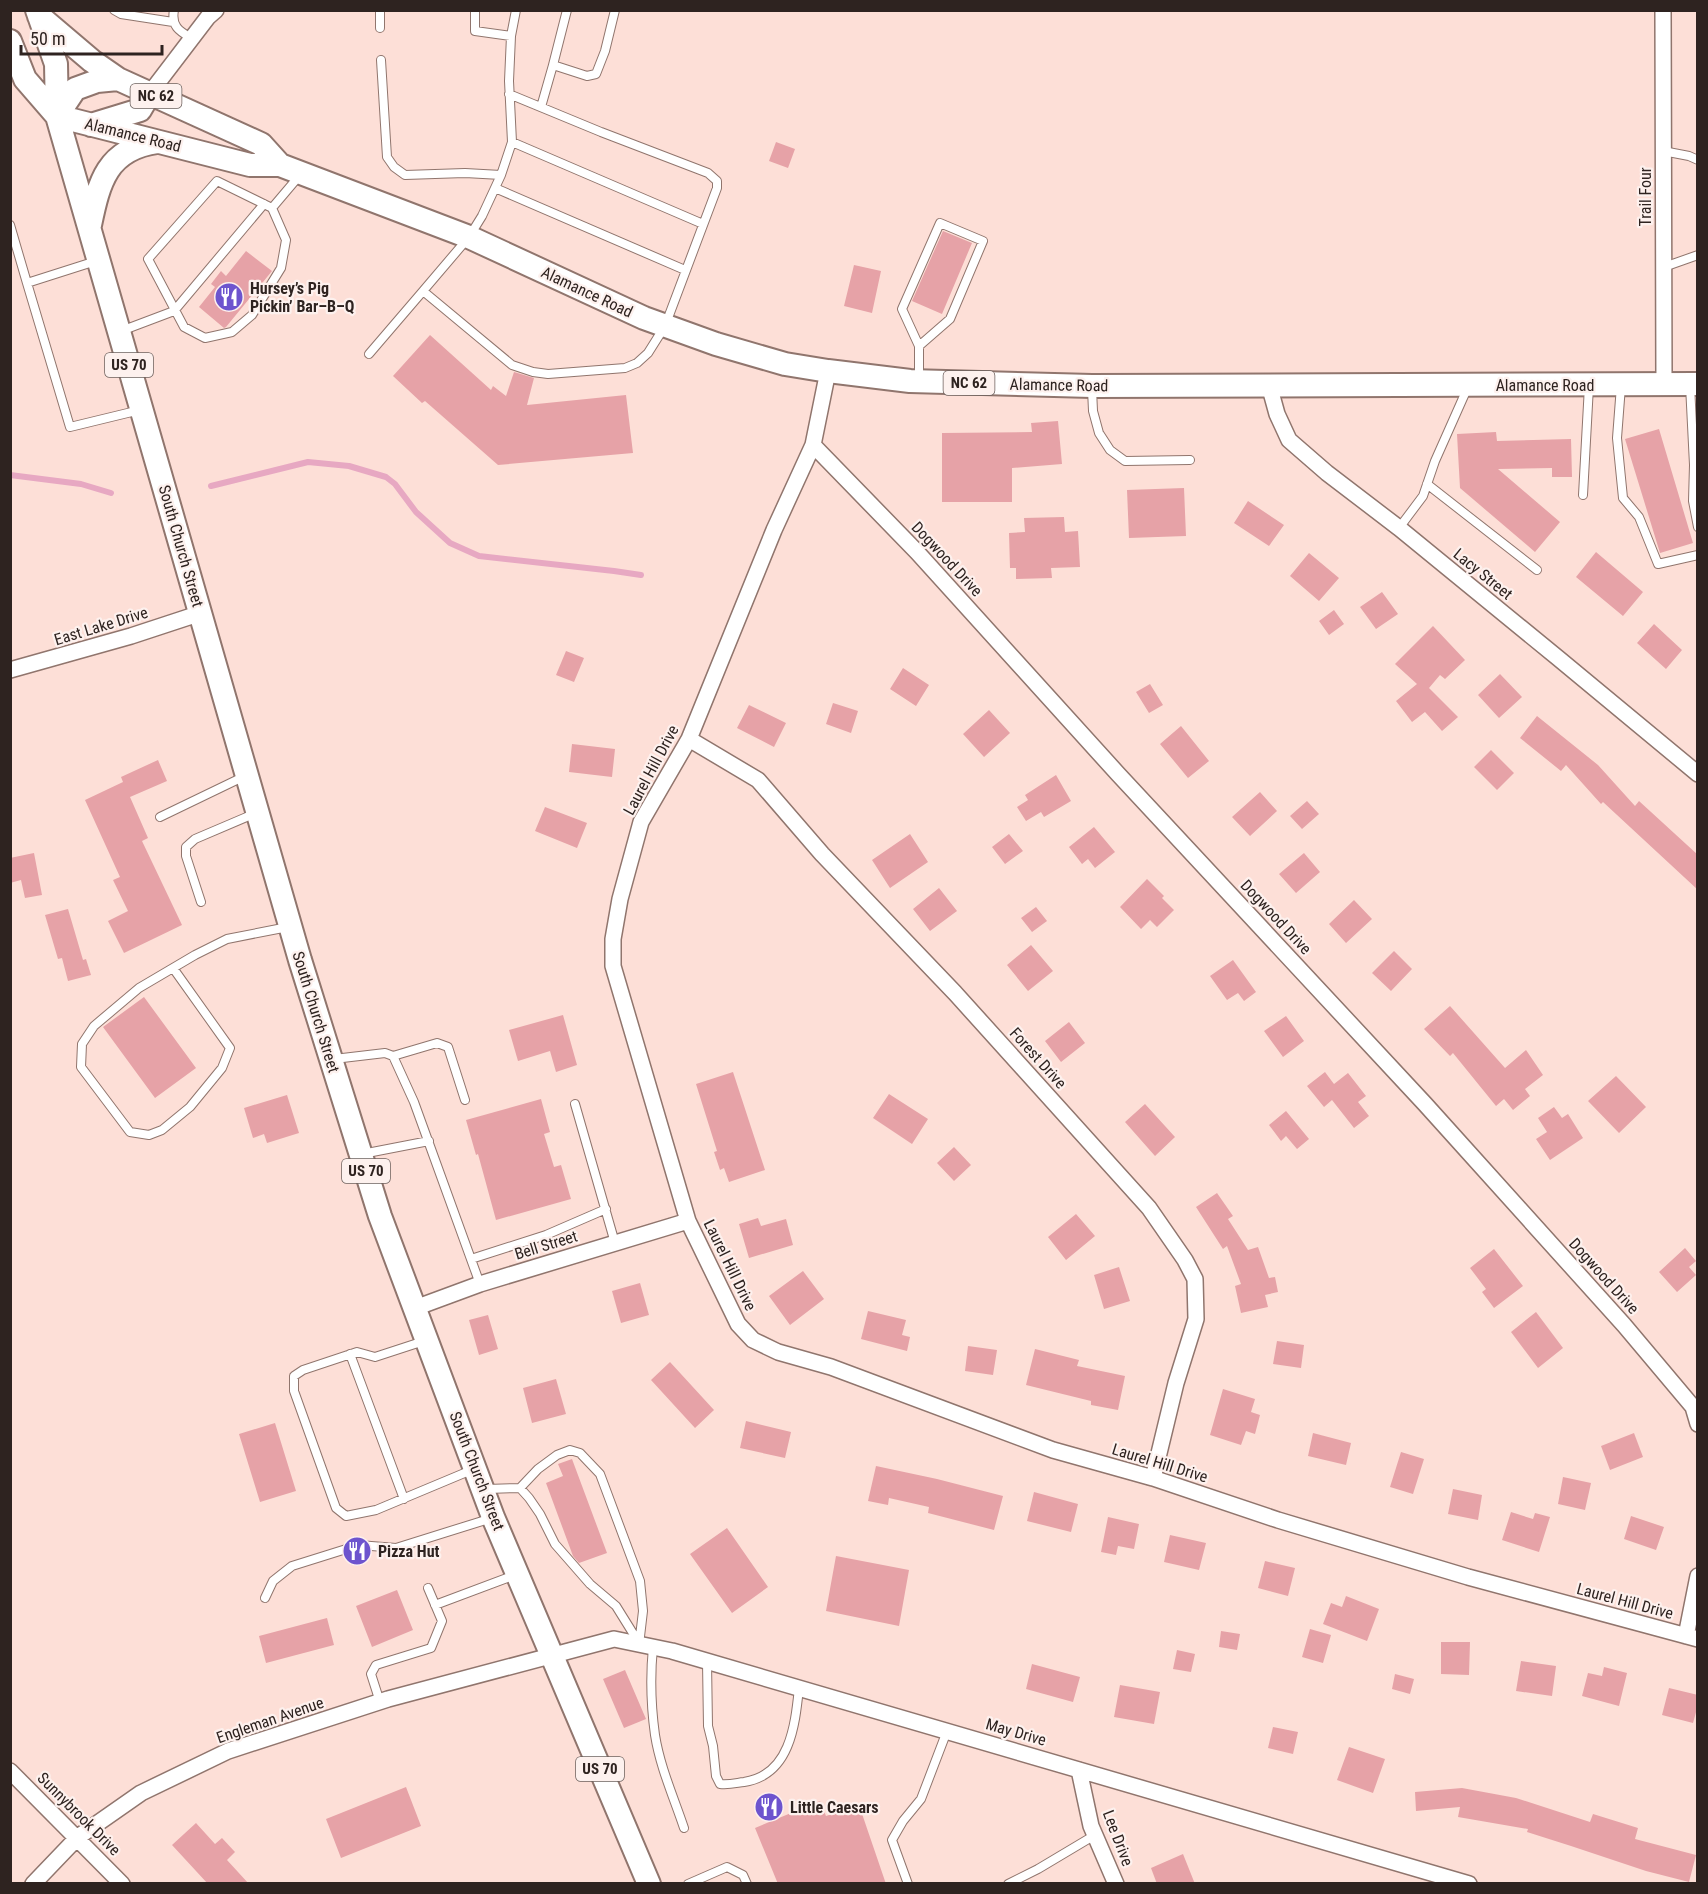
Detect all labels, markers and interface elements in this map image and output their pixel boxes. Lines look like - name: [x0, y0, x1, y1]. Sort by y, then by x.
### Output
- scale bar: [21, 18, 162, 56]
- text: 50 m: [30, 28, 65, 49]
- road number: NC 62: [130, 84, 182, 108]
- street label: Alamance Road: [83, 114, 183, 156]
- street label: Trail Four: [1636, 167, 1655, 227]
- street label: Alamance Road: [538, 263, 636, 321]
- place label: Hursey’s Pig Pickin’ Bar–B–Q: [250, 279, 354, 316]
- restaurant icon: Hursey’s Pig Pickin’ Bar–B–Q: [213, 281, 245, 313]
- road number: US 70: [105, 353, 153, 377]
- road number: NC 62: [944, 371, 994, 395]
- street label: Alamance Road: [1009, 375, 1109, 395]
- street label: Alamance Road: [1496, 376, 1594, 395]
- street label: South Church Street: [155, 483, 208, 609]
- street label: Dogwood Drive: [908, 518, 986, 600]
- street label: Lacy Street: [1450, 544, 1517, 604]
- street label: East Lake Drive: [52, 603, 150, 649]
- street label: Laurel Hill Drive: [619, 722, 683, 818]
- street label: Dogwood Drive: [1237, 876, 1315, 958]
- street label: South Church Street: [289, 949, 344, 1075]
- street label: Forest Drive: [1006, 1024, 1070, 1092]
- road number: US 70: [342, 1159, 390, 1183]
- street label: Laurel Hill Drive: [700, 1216, 760, 1314]
- street label: Bell Street: [512, 1226, 580, 1264]
- street label: Dogwood Drive: [1565, 1234, 1643, 1318]
- street label: South Church Street: [446, 1409, 508, 1533]
- street label: Laurel Hill Drive: [1110, 1439, 1210, 1487]
- restaurant icon: Pizza Hut: [341, 1535, 373, 1567]
- place label: Pizza Hut: [378, 1542, 440, 1561]
- street label: Laurel Hill Drive: [1575, 1579, 1675, 1623]
- street label: Engleman Avenue: [214, 1693, 326, 1747]
- street label: May Drive: [984, 1714, 1048, 1750]
- road number: US 70: [576, 1757, 624, 1781]
- street label: Sunnybrook Drive: [34, 1769, 124, 1859]
- restaurant icon: Little Caesars: [753, 1791, 785, 1823]
- place label: Little Caesars: [790, 1798, 879, 1817]
- street label: Lee Drive: [1099, 1807, 1137, 1869]

